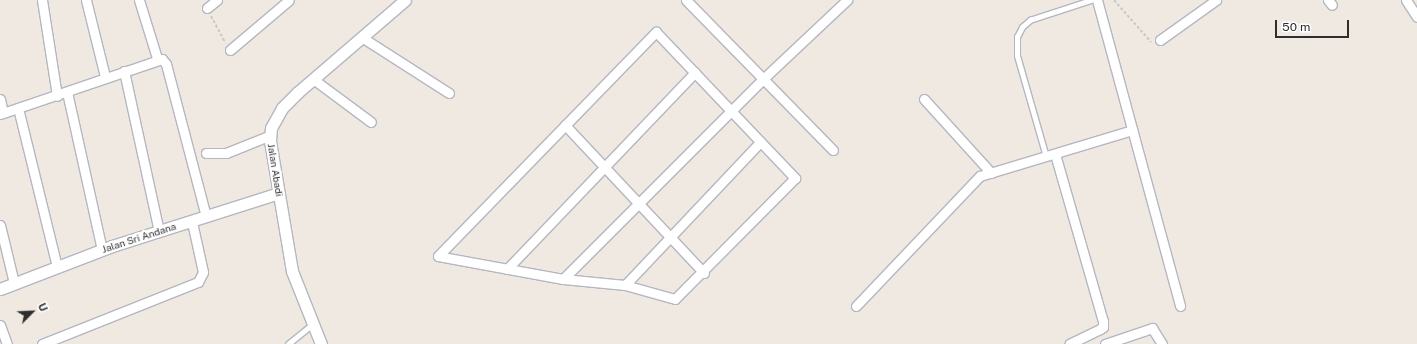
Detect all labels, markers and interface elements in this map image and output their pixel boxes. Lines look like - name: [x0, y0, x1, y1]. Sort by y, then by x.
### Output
- scale bar: [1277, 12, 1351, 38]
- text: 50 m: [1282, 20, 1310, 34]
- street label: Jalan Abadi: [265, 143, 285, 197]
- street label: Jalan Sri Andana: [100, 220, 178, 256]
- north arrow: [12, 292, 52, 332]
- text: U: [36, 301, 50, 313]

